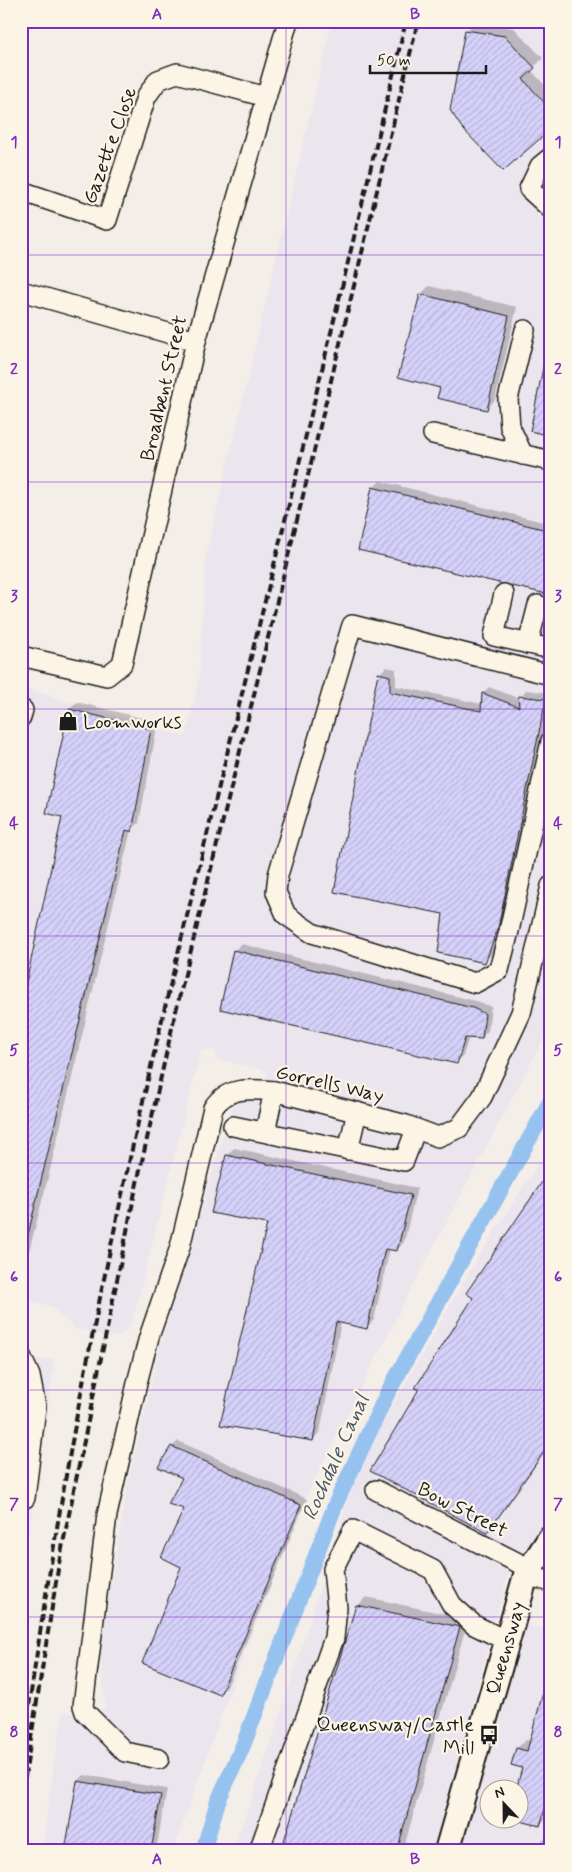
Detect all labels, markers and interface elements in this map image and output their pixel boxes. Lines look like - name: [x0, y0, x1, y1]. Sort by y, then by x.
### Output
- text: A: [152, 4, 162, 25]
- text: B: [410, 4, 420, 25]
- scale bar: [370, 42, 486, 74]
- text: 50 m: [377, 51, 411, 71]
- street label: Gazette Close: [77, 83, 144, 208]
- text: 1: [10, 132, 18, 153]
- text: 1: [554, 132, 562, 153]
- street label: Broadbent Street: [135, 313, 194, 464]
- text: 2: [10, 359, 18, 380]
- text: 2: [554, 359, 562, 380]
- text: 3: [10, 586, 18, 607]
- text: 3: [554, 586, 562, 607]
- place label: Loomworks: [83, 709, 182, 736]
- shop icon: Loomworks: [57, 710, 79, 732]
- text: 4: [9, 813, 19, 834]
- text: 4: [553, 813, 563, 834]
- text: 5: [9, 1040, 19, 1061]
- text: 5: [553, 1040, 563, 1061]
- street label: Gorrells Way: [273, 1059, 386, 1110]
- text: 6: [10, 1267, 18, 1288]
- text: 6: [554, 1267, 562, 1288]
- water label: Rochdale Canal: [296, 1388, 377, 1525]
- street label: Bow Street: [413, 1476, 512, 1545]
- text: 7: [9, 1494, 19, 1515]
- text: 7: [553, 1494, 563, 1515]
- street label: Queensway: [480, 1599, 533, 1698]
- place label: Queensway/Castle Mill: [316, 1712, 474, 1762]
- text: 8: [9, 1722, 19, 1743]
- text: 8: [553, 1722, 563, 1743]
- bus stop icon: Queensway/Castle Mill: [478, 1724, 500, 1746]
- north arrow: [480, 1780, 530, 1830]
- text: N: [492, 1783, 507, 1803]
- text: A: [152, 1849, 162, 1870]
- text: B: [410, 1849, 420, 1870]

